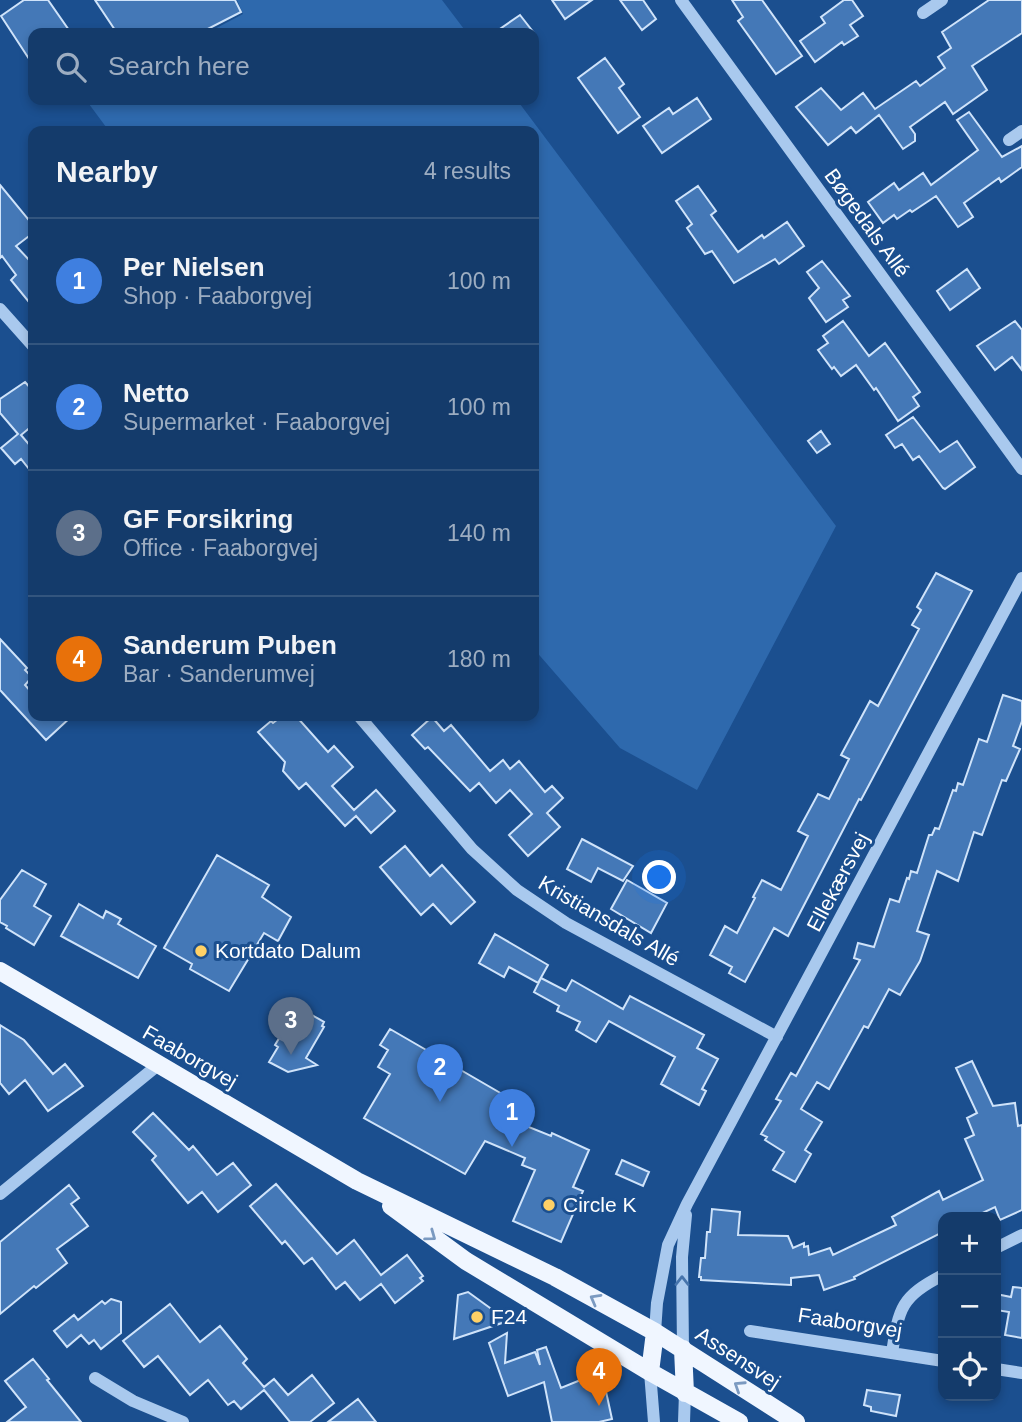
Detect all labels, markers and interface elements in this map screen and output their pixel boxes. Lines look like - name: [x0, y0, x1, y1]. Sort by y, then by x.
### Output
- search box: [28, 28, 539, 105]
- icon: search: [52, 48, 90, 86]
- text: Search here: [108, 51, 250, 81]
- text: Nearby: [56, 155, 158, 188]
- text: 4 results: [424, 158, 511, 184]
- street label: Bøgedals Allé: [820, 164, 914, 281]
- text: Per Nielsen: [123, 252, 265, 282]
- text: 1: [73, 268, 85, 294]
- text: 100 m: [447, 268, 511, 294]
- text: Shop · Faaborgvej: [123, 283, 312, 309]
- text: Netto: [123, 378, 189, 408]
- text: 2: [73, 394, 85, 420]
- text: 100 m: [447, 394, 511, 420]
- text: Supermarket · Faaborgvej: [123, 409, 390, 435]
- text: GF Forsikring: [123, 504, 293, 534]
- text: 3: [73, 520, 85, 546]
- text: 140 m: [447, 520, 511, 546]
- text: Office · Faaborgvej: [123, 535, 318, 561]
- text: Sanderum Puben: [123, 630, 337, 660]
- text: 4: [73, 646, 85, 672]
- text: 180 m: [447, 646, 511, 672]
- text: Bar · Sanderumvej: [123, 661, 315, 687]
- street label: Ellekærsvej: [802, 828, 873, 935]
- your location: [642, 860, 676, 894]
- street label: Kristiansdals Allé: [535, 871, 684, 970]
- place label: Kortdato Dalum: [215, 939, 361, 962]
- marker: Kortdato Dalum: [193, 943, 209, 959]
- pin: 3: [268, 997, 314, 1055]
- street label: Faaborgvej: [139, 1020, 241, 1093]
- pin: 2: [417, 1044, 463, 1102]
- pin: 1: [489, 1089, 535, 1147]
- place label: Circle K: [563, 1193, 637, 1216]
- marker: Circle K: [541, 1197, 557, 1213]
- map controls: [938, 1212, 1001, 1401]
- button: +: [938, 1212, 1001, 1275]
- one-way arrow: [423, 1227, 436, 1240]
- one-way arrow: [674, 1275, 690, 1286]
- button: −: [938, 1275, 1001, 1338]
- one-way arrow: [590, 1294, 603, 1307]
- street label: Faaborgvej: [796, 1303, 904, 1342]
- place label: F24: [491, 1305, 528, 1328]
- marker: F24: [469, 1309, 485, 1325]
- street label: Assensvej: [692, 1322, 785, 1393]
- button: locate: [938, 1338, 1001, 1401]
- pin: 4: [576, 1348, 622, 1406]
- one-way arrow: [734, 1381, 747, 1394]

